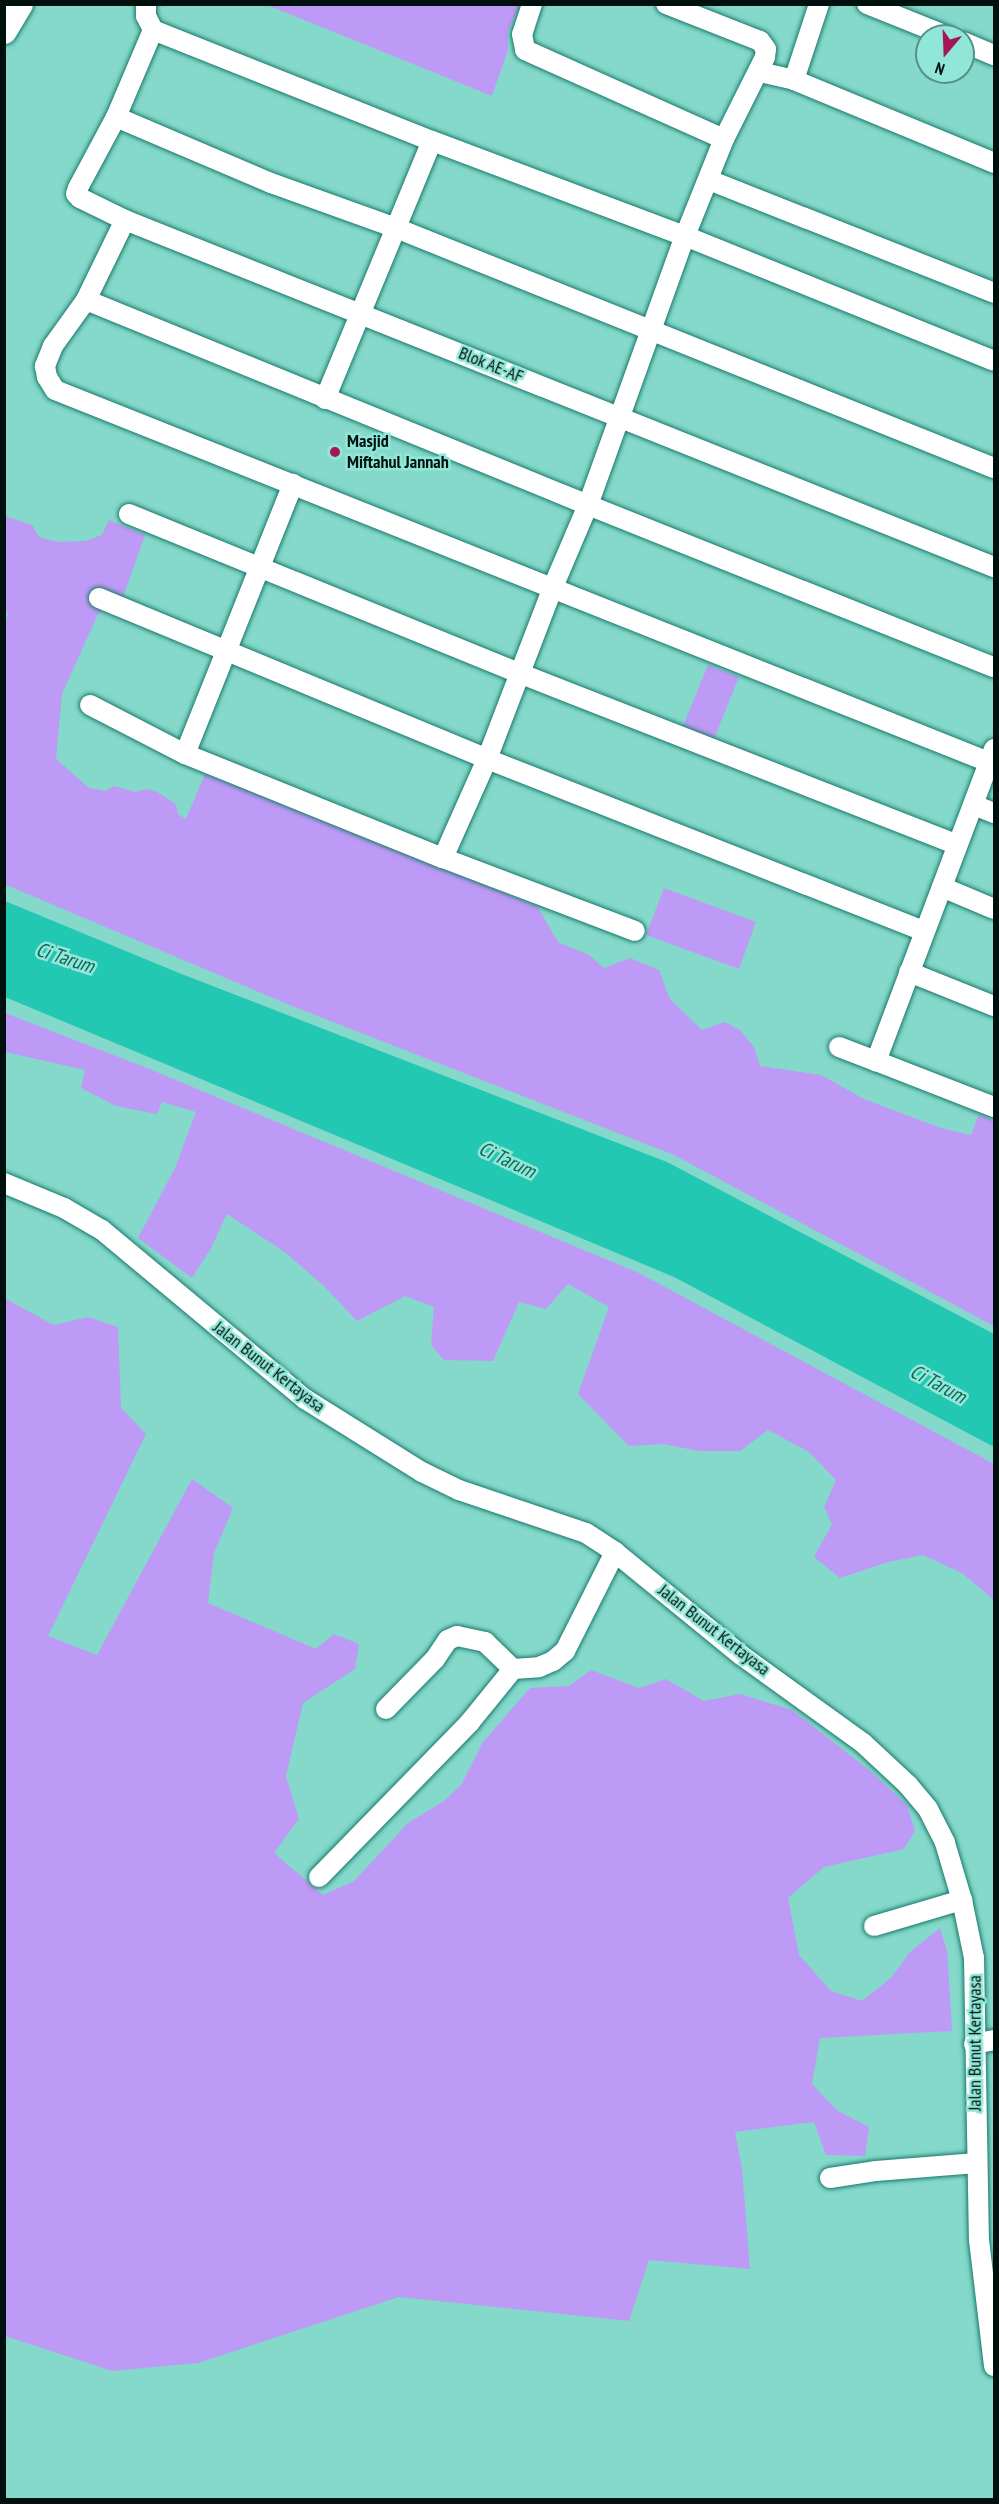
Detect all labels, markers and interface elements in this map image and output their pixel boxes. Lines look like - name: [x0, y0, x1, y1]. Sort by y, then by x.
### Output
- north arrow: [915, 24, 975, 84]
- text: N: [932, 58, 947, 80]
- street label: Blok AE-AF: [455, 342, 527, 388]
- place label: Masjid Miftahul Jannah: [347, 431, 449, 474]
- marker: Masjid Miftahul Jannah: [328, 445, 342, 459]
- water label: Ci Tarum: [33, 937, 97, 979]
- water label: Ci Tarum: [475, 1136, 539, 1184]
- street label: Jalan Bunut Kertayasa: [209, 1317, 329, 1417]
- water label: Ci Tarum: [906, 1359, 970, 1409]
- street label: Jalan Bunut Kertayasa: [654, 1580, 774, 1680]
- street label: Jalan Bunut Kertayasa: [964, 1975, 986, 2111]

